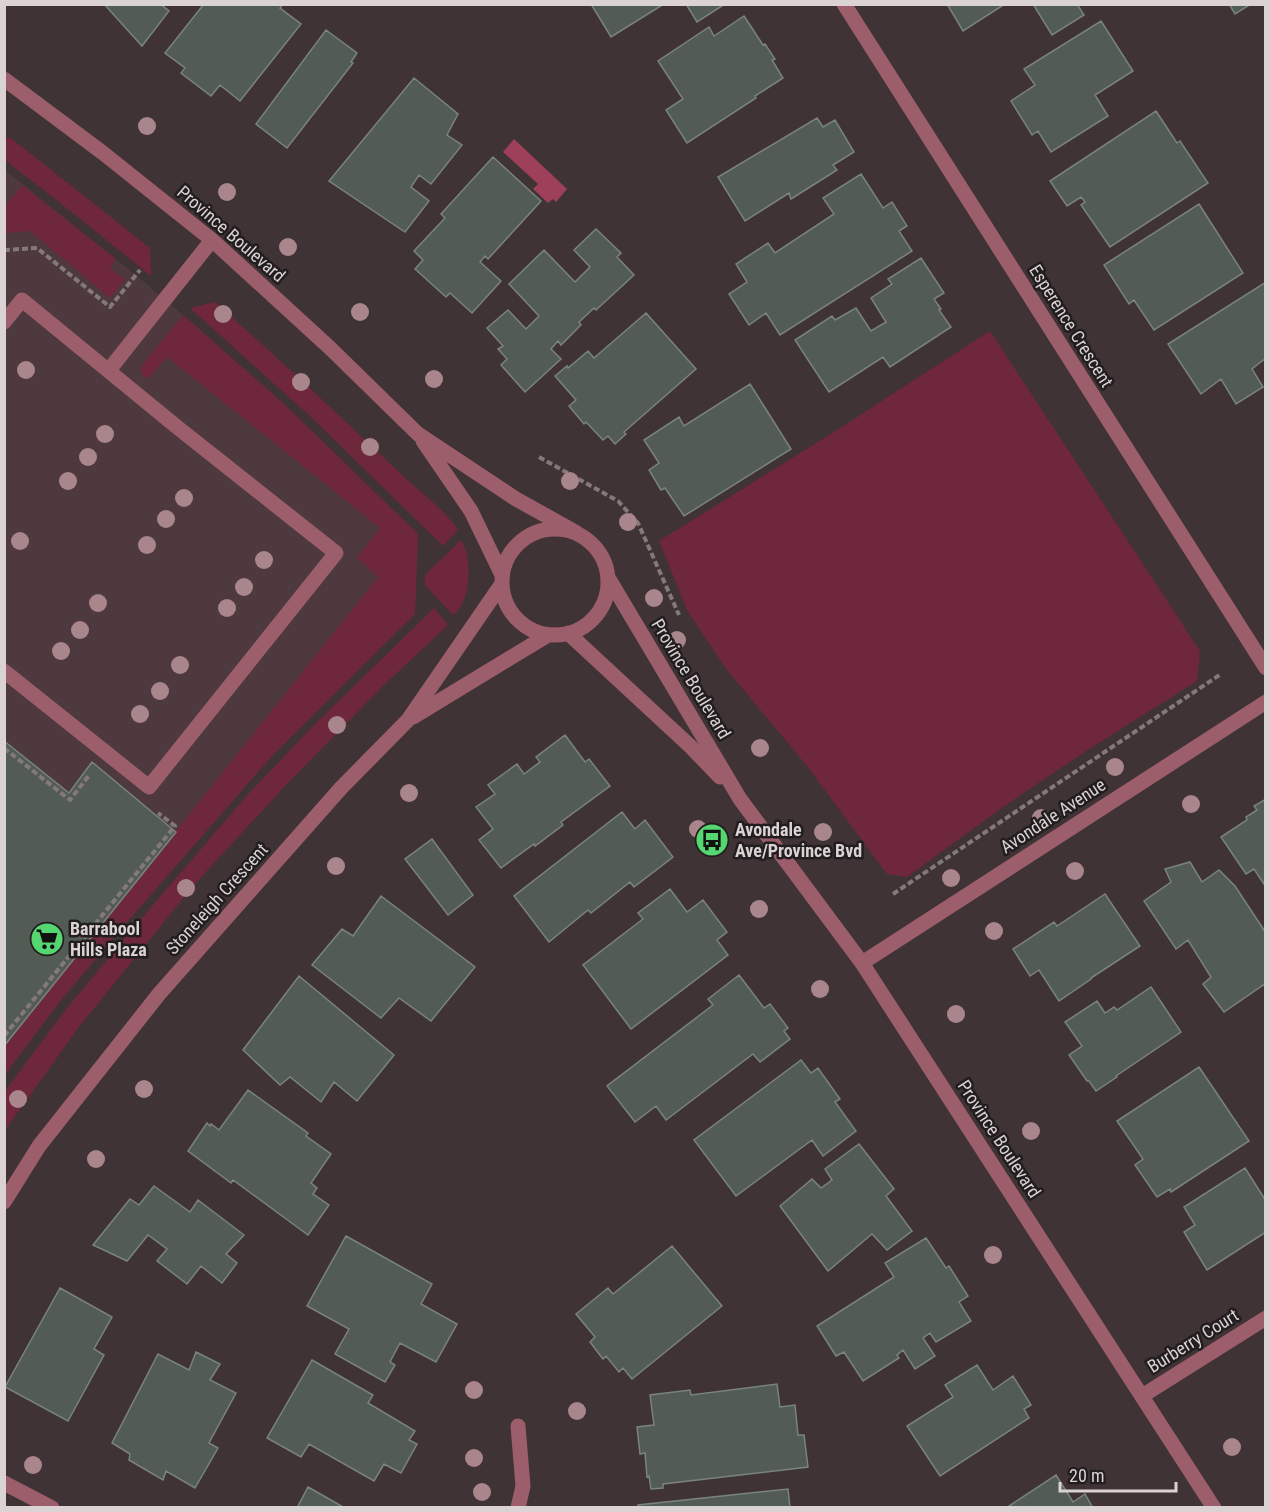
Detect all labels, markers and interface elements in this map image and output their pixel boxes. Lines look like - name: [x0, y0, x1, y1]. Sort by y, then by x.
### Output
- street label: Province Boulevard: [173, 181, 290, 286]
- street label: Esperence Crescent: [1025, 260, 1118, 391]
- street label: Province Boulevard: [647, 615, 735, 742]
- street label: Avondale Avenue: [996, 774, 1109, 857]
- place label: Avondale Ave/Province Bvd: [735, 819, 862, 861]
- bus stop icon: Avondale Ave/Province Bvd: [694, 822, 730, 858]
- street label: Stoneleigh Crescent: [161, 839, 272, 958]
- place label: Barrabool Hills Plaza: [70, 918, 147, 960]
- supermarket icon: Barrabool Hills Plaza: [29, 921, 65, 957]
- street label: Province Boulevard: [954, 1076, 1045, 1202]
- street label: Burberry Court: [1143, 1304, 1242, 1377]
- scale bar: [1060, 1455, 1176, 1493]
- text: 20 m: [1069, 1465, 1104, 1486]

